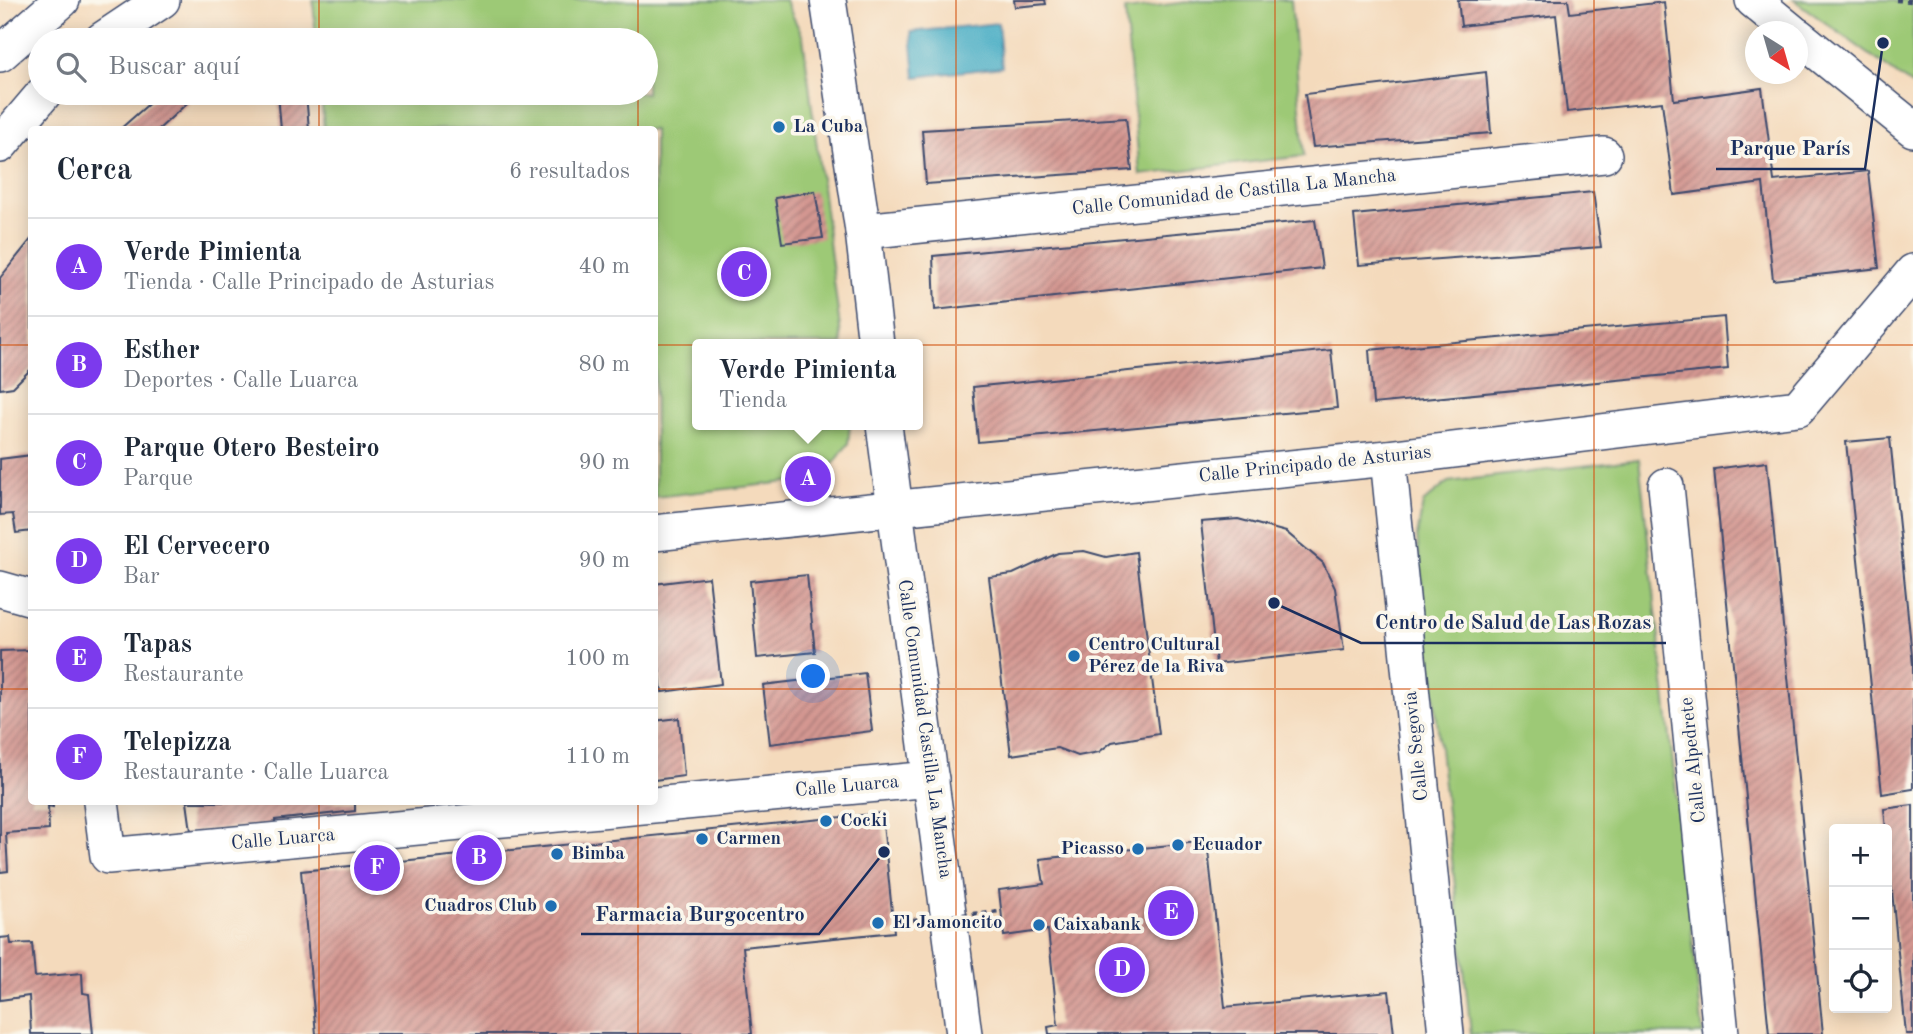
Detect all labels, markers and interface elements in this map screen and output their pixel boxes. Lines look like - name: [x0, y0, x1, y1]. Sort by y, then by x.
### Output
- north arrow: [1745, 21, 1808, 84]
- search box: [28, 28, 658, 105]
- icon: search: [52, 48, 90, 86]
- text: Buscar aquí: [108, 54, 240, 80]
- place label: La Cuba: [793, 118, 864, 137]
- marker: La Cuba: [771, 119, 787, 135]
- callout: Parque París: [1716, 127, 1865, 169]
- text: Parque París: [1730, 139, 1850, 160]
- text: Cerca: [56, 156, 132, 186]
- text: 6 resultados: [509, 160, 630, 183]
- street label: Calle Comunidad de Castilla La Mancha: [1071, 166, 1398, 219]
- text: Verde Pimienta: [123, 240, 302, 266]
- pin: C: [721, 248, 767, 300]
- text: A: [70, 255, 88, 278]
- text: 40 m: [579, 255, 630, 278]
- text: Tienda · Calle Principado de Asturias: [123, 271, 495, 294]
- text: Esther: [123, 338, 200, 364]
- popup: [692, 339, 923, 430]
- text: B: [71, 353, 87, 376]
- text: 80 m: [579, 353, 630, 376]
- text: Verde Pimienta: [718, 358, 897, 384]
- text: Deportes · Calle Luarca: [123, 369, 358, 392]
- text: Tienda: [718, 389, 787, 412]
- text: Parque Otero Besteiro: [123, 436, 380, 462]
- street label: Calle Principado de Asturias: [1198, 443, 1432, 487]
- text: C: [71, 451, 87, 474]
- text: 90 m: [579, 451, 630, 474]
- pin: A: [785, 453, 831, 505]
- text: Parque: [123, 467, 193, 490]
- text: El Cervecero: [123, 534, 270, 560]
- text: D: [70, 549, 88, 572]
- text: 90 m: [579, 549, 630, 572]
- text: Bar: [123, 565, 160, 588]
- street label: Calle Comunidad Castilla La Mancha: [894, 578, 954, 880]
- callout: Centro de Salud de Las Rozas: [1361, 601, 1666, 643]
- text: Centro de Salud de Las Rozas: [1375, 613, 1651, 634]
- text: Tapas: [123, 632, 192, 658]
- place label: Centro Cultural Pérez de la Riva: [1088, 636, 1225, 677]
- text: E: [71, 647, 87, 670]
- text: 100 m: [565, 647, 630, 670]
- marker: Centro Cultural Pérez de la Riva: [1066, 648, 1082, 664]
- your location: [796, 659, 830, 693]
- text: Restaurante: [123, 663, 244, 686]
- street label: Calle Segovia: [1402, 689, 1432, 802]
- street label: Calle Alpedrete: [1678, 696, 1710, 824]
- text: Telepizza: [123, 730, 231, 756]
- text: F: [71, 745, 87, 768]
- text: 110 m: [565, 745, 630, 768]
- text: Restaurante · Calle Luarca: [123, 761, 389, 784]
- street label: Calle Luarca: [794, 773, 900, 801]
- place label: Cocki: [840, 812, 888, 831]
- marker: Cocki: [818, 813, 834, 829]
- map controls: [1829, 824, 1892, 1013]
- button: +: [1829, 824, 1892, 887]
- street label: Calle Luarca: [230, 826, 336, 854]
- place label: Carmen: [716, 830, 781, 849]
- marker: Carmen: [694, 831, 710, 847]
- pin: B: [456, 832, 502, 884]
- place label: Ecuador: [1192, 836, 1262, 855]
- marker: Ecuador: [1170, 837, 1186, 853]
- place label: Picasso: [1061, 840, 1124, 859]
- marker: Picasso: [1130, 841, 1146, 857]
- pin: F: [354, 842, 400, 894]
- place label: Bimba: [571, 845, 625, 864]
- marker: Bimba: [549, 846, 565, 862]
- pin: E: [1148, 887, 1194, 939]
- button: −: [1829, 887, 1892, 950]
- callout: Farmacia Burgocentro: [581, 892, 819, 934]
- place label: Cuadros Club: [424, 897, 537, 916]
- marker: Cuadros Club: [543, 898, 559, 914]
- text: Farmacia Burgocentro: [595, 905, 805, 926]
- place label: El Jamoncito: [892, 914, 1003, 933]
- marker: El Jamoncito: [870, 915, 886, 931]
- place label: Caixabank: [1053, 916, 1142, 935]
- marker: Caixabank: [1031, 917, 1047, 933]
- pin: D: [1099, 944, 1145, 996]
- button: locate: [1829, 950, 1892, 1013]

